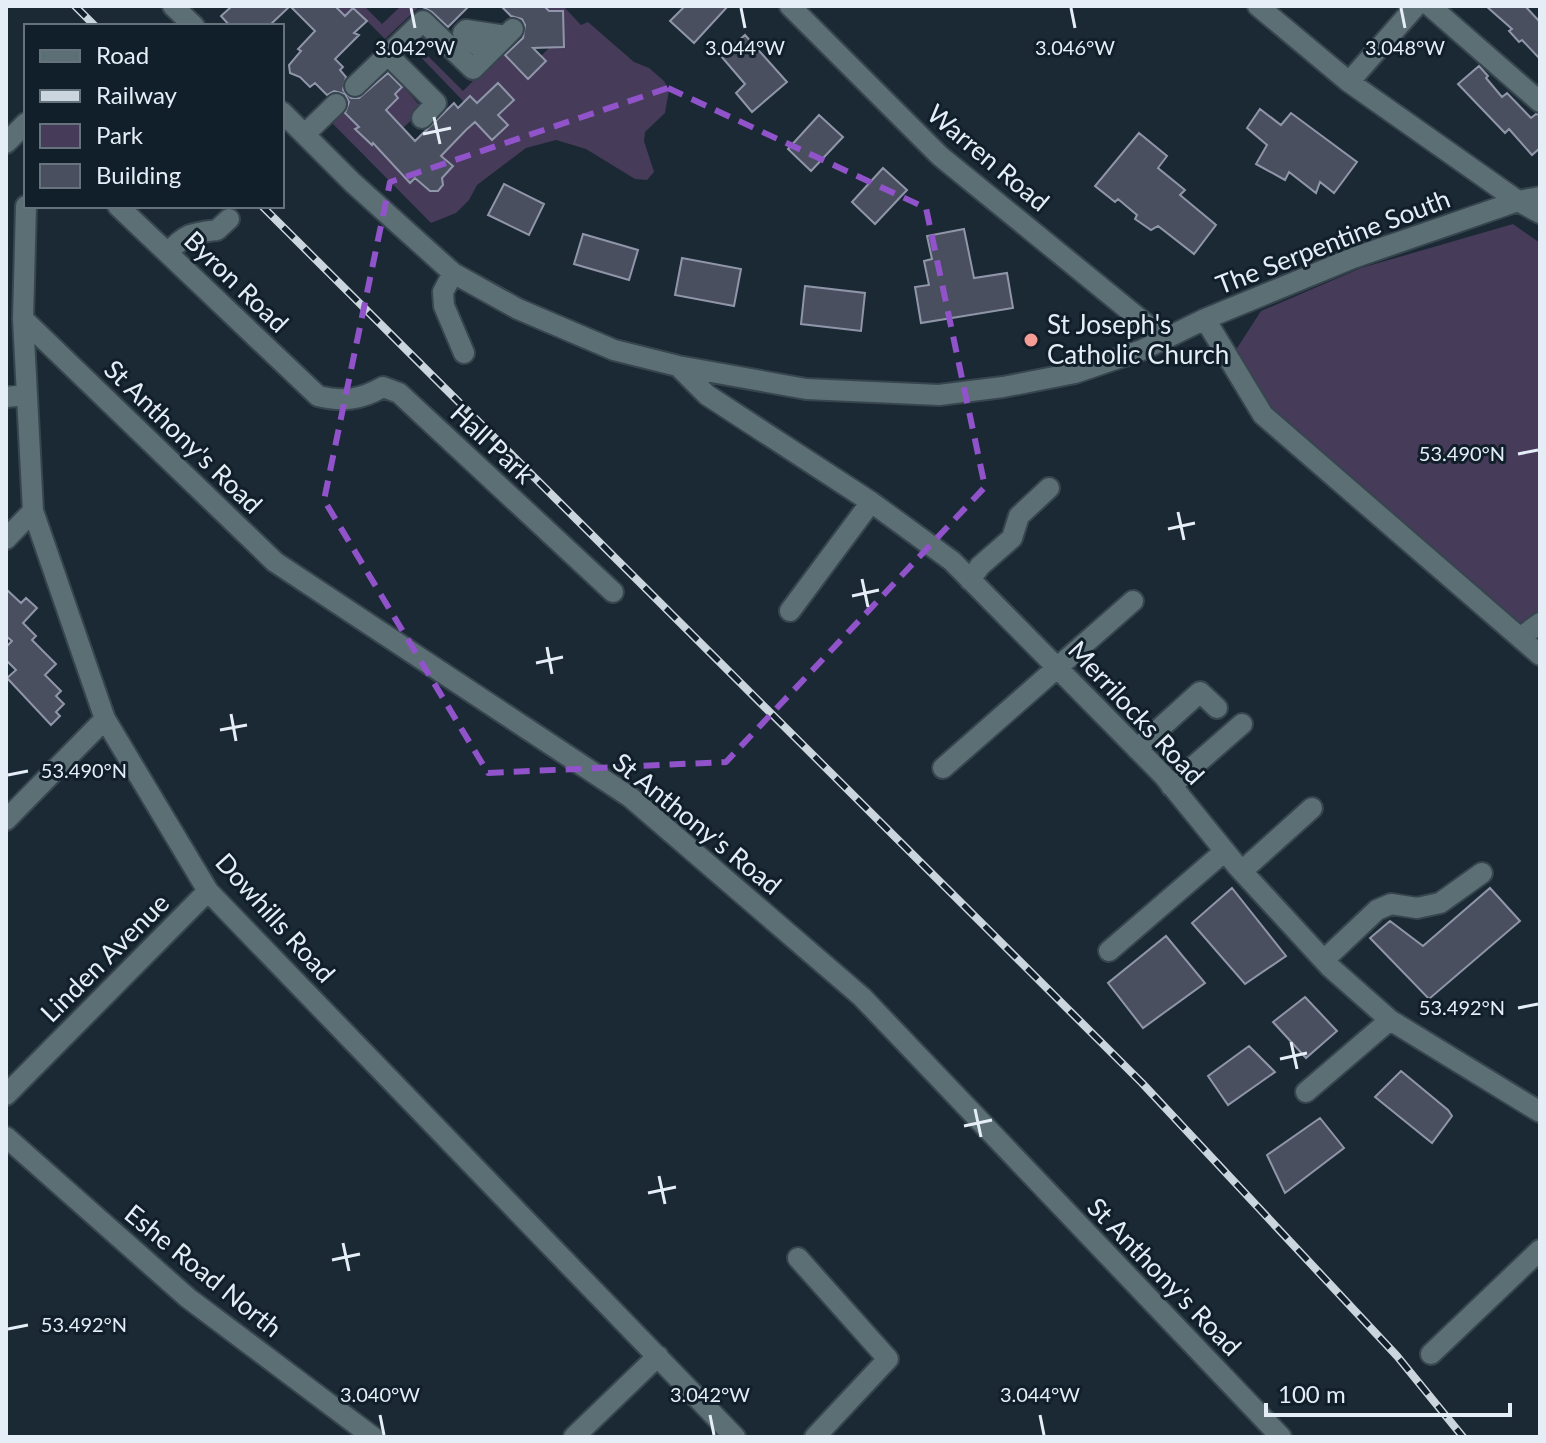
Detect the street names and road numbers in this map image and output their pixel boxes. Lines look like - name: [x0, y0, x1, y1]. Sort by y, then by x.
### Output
- street label: Warren Road: [921, 97, 1056, 217]
- street label: The Serpentine South: [1211, 182, 1454, 300]
- street label: Byron Road: [178, 224, 295, 339]
- street label: St Anthony's Road: [98, 353, 269, 520]
- street label: Hall Park: [444, 397, 542, 490]
- street label: Merrilocks Road: [1062, 634, 1211, 791]
- street label: St Anthony's Road: [607, 746, 788, 901]
- street label: Dowhills Road: [209, 846, 342, 989]
- street label: Linden Avenue: [33, 886, 175, 1028]
- street label: St Anthony's Road: [1081, 1191, 1248, 1362]
- street label: Eshe Road North: [119, 1197, 289, 1343]

